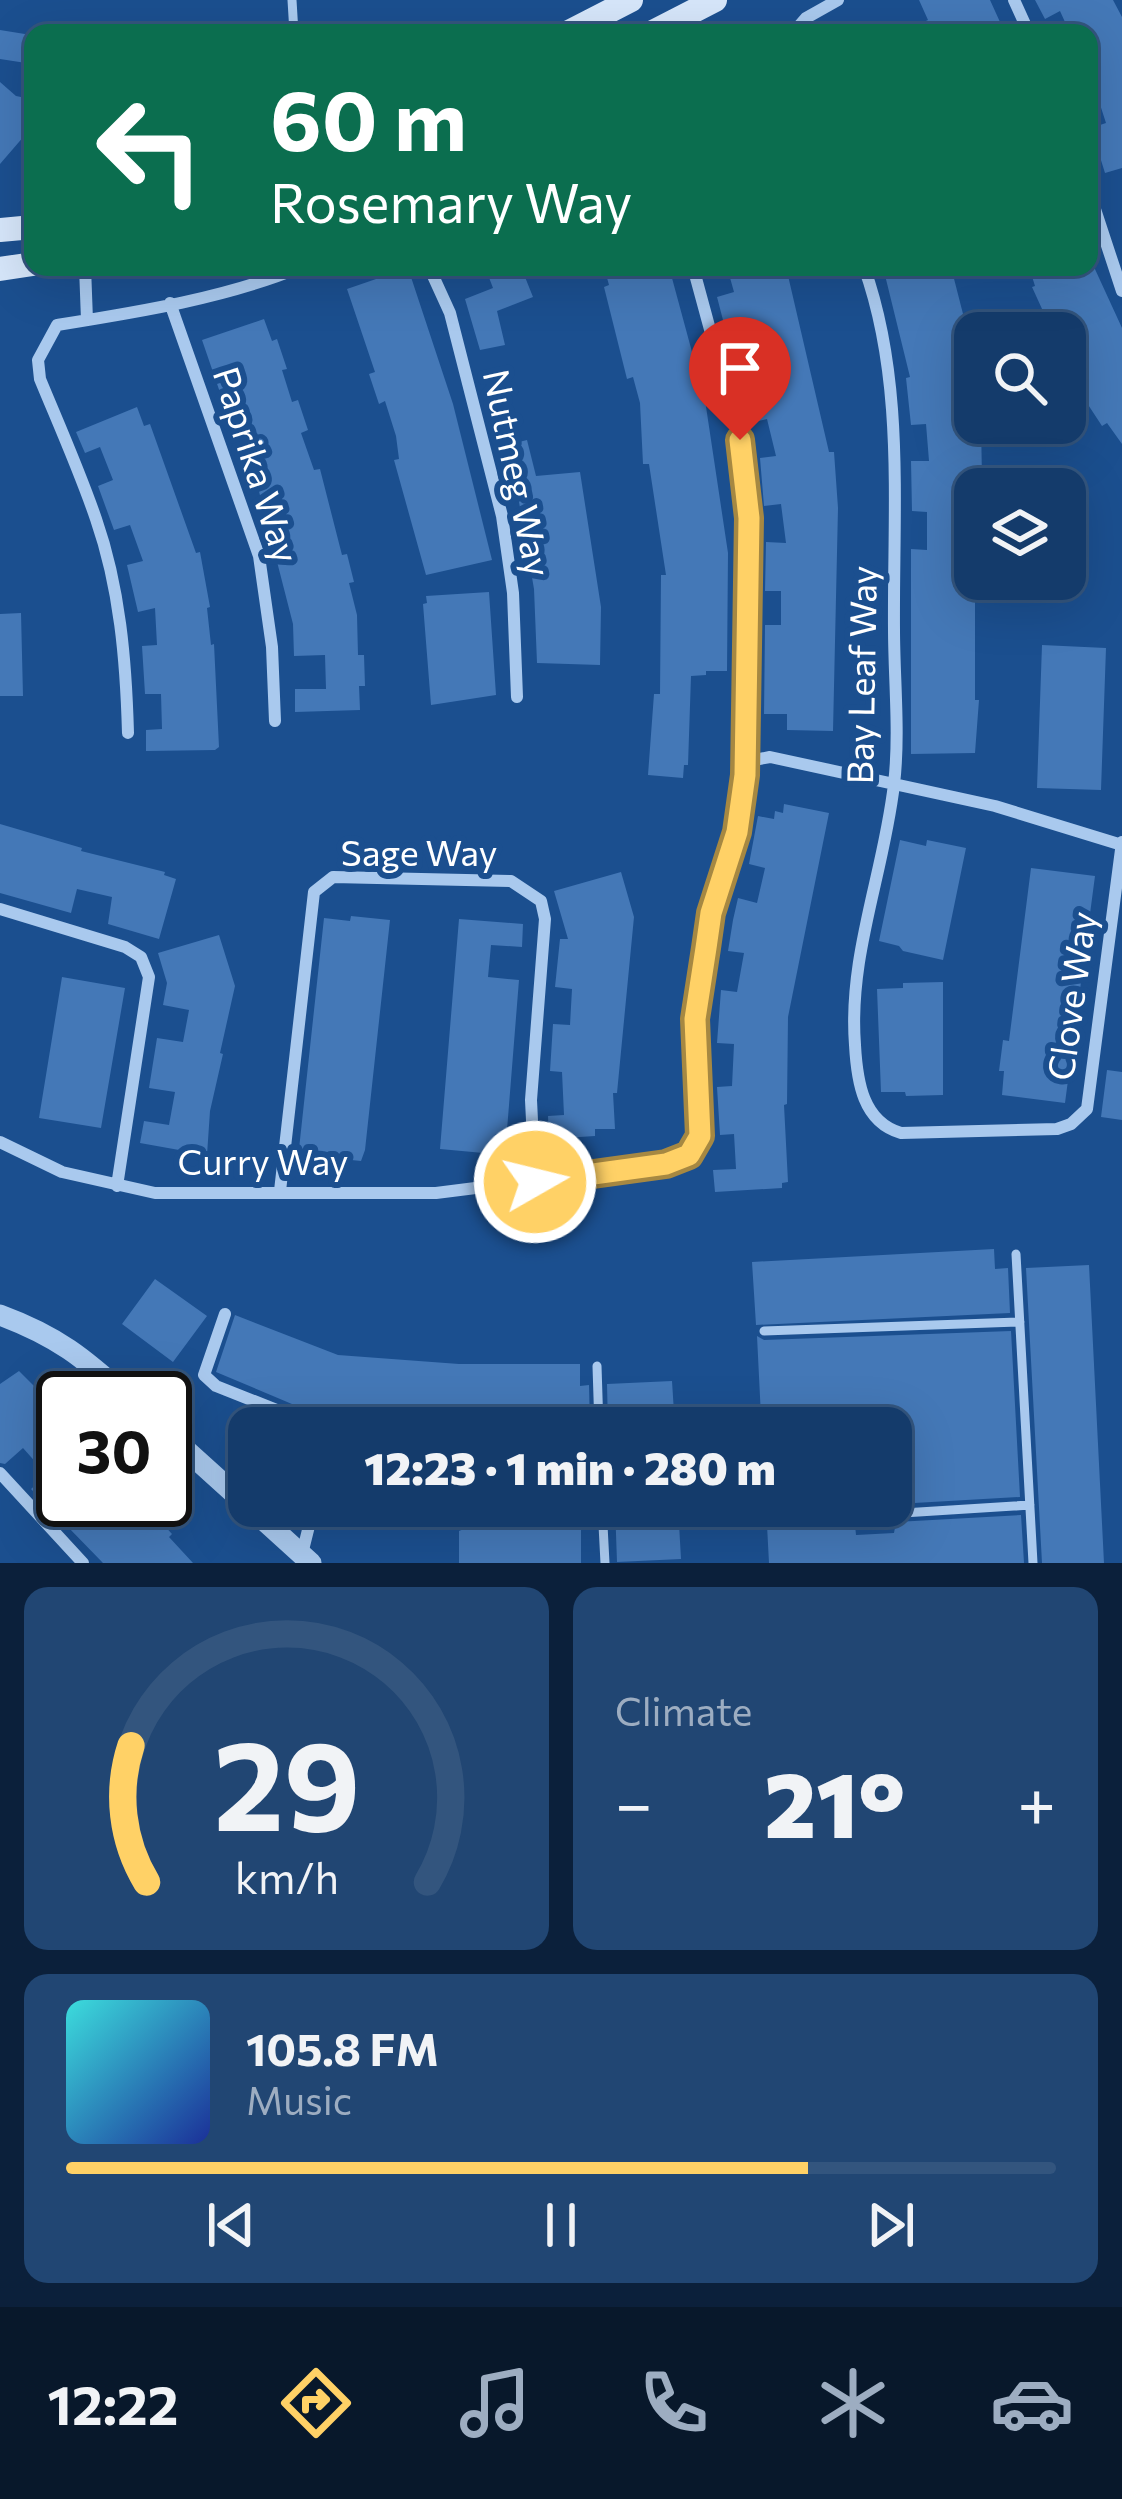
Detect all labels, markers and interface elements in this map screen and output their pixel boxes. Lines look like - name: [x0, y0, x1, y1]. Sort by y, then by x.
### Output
- text: 60 m: [270, 66, 467, 168]
- icon: left: [72, 72, 228, 228]
- text: Rosemary Way: [270, 168, 632, 234]
- map controls: [954, 312, 1086, 600]
- button: search: [954, 312, 1086, 444]
- pin: [689, 317, 791, 440]
- icon: arrive: [707, 335, 773, 401]
- street label: Paprika Way: [206, 361, 310, 568]
- street label: Nutmeg Way: [476, 365, 562, 580]
- button: layers: [954, 468, 1086, 600]
- street label: Bay Leaf Way: [836, 565, 884, 785]
- street label: Sage Way: [341, 829, 497, 873]
- street label: Clove Way: [1036, 908, 1104, 1083]
- position arrow: [472, 1119, 598, 1245]
- street label: Curry Way: [178, 1138, 348, 1182]
- speed limit sign: 30: [36, 1371, 192, 1527]
- text: 12:23 · 1 min · 280 m: [364, 1439, 776, 1494]
- text: Climate: [615, 1686, 752, 1734]
- text: 29: [213, 1704, 360, 1857]
- text: 21°: [764, 1746, 906, 1857]
- text: −: [615, 1761, 653, 1842]
- text: +: [1017, 1761, 1056, 1842]
- text: km/h: [234, 1849, 339, 1902]
- text: 105.8 FM: [246, 2020, 439, 2075]
- text: Music: [246, 2075, 352, 2123]
- icon: previous: [198, 2192, 264, 2258]
- icon: pause: [528, 2192, 594, 2258]
- icon: next: [858, 2192, 924, 2258]
- icon: directions: [274, 2361, 358, 2445]
- icon: music: [453, 2361, 537, 2445]
- icon: phone: [632, 2361, 716, 2445]
- icon: climate: [811, 2361, 895, 2445]
- icon: car: [990, 2361, 1074, 2445]
- text: 12:22: [48, 2370, 178, 2436]

